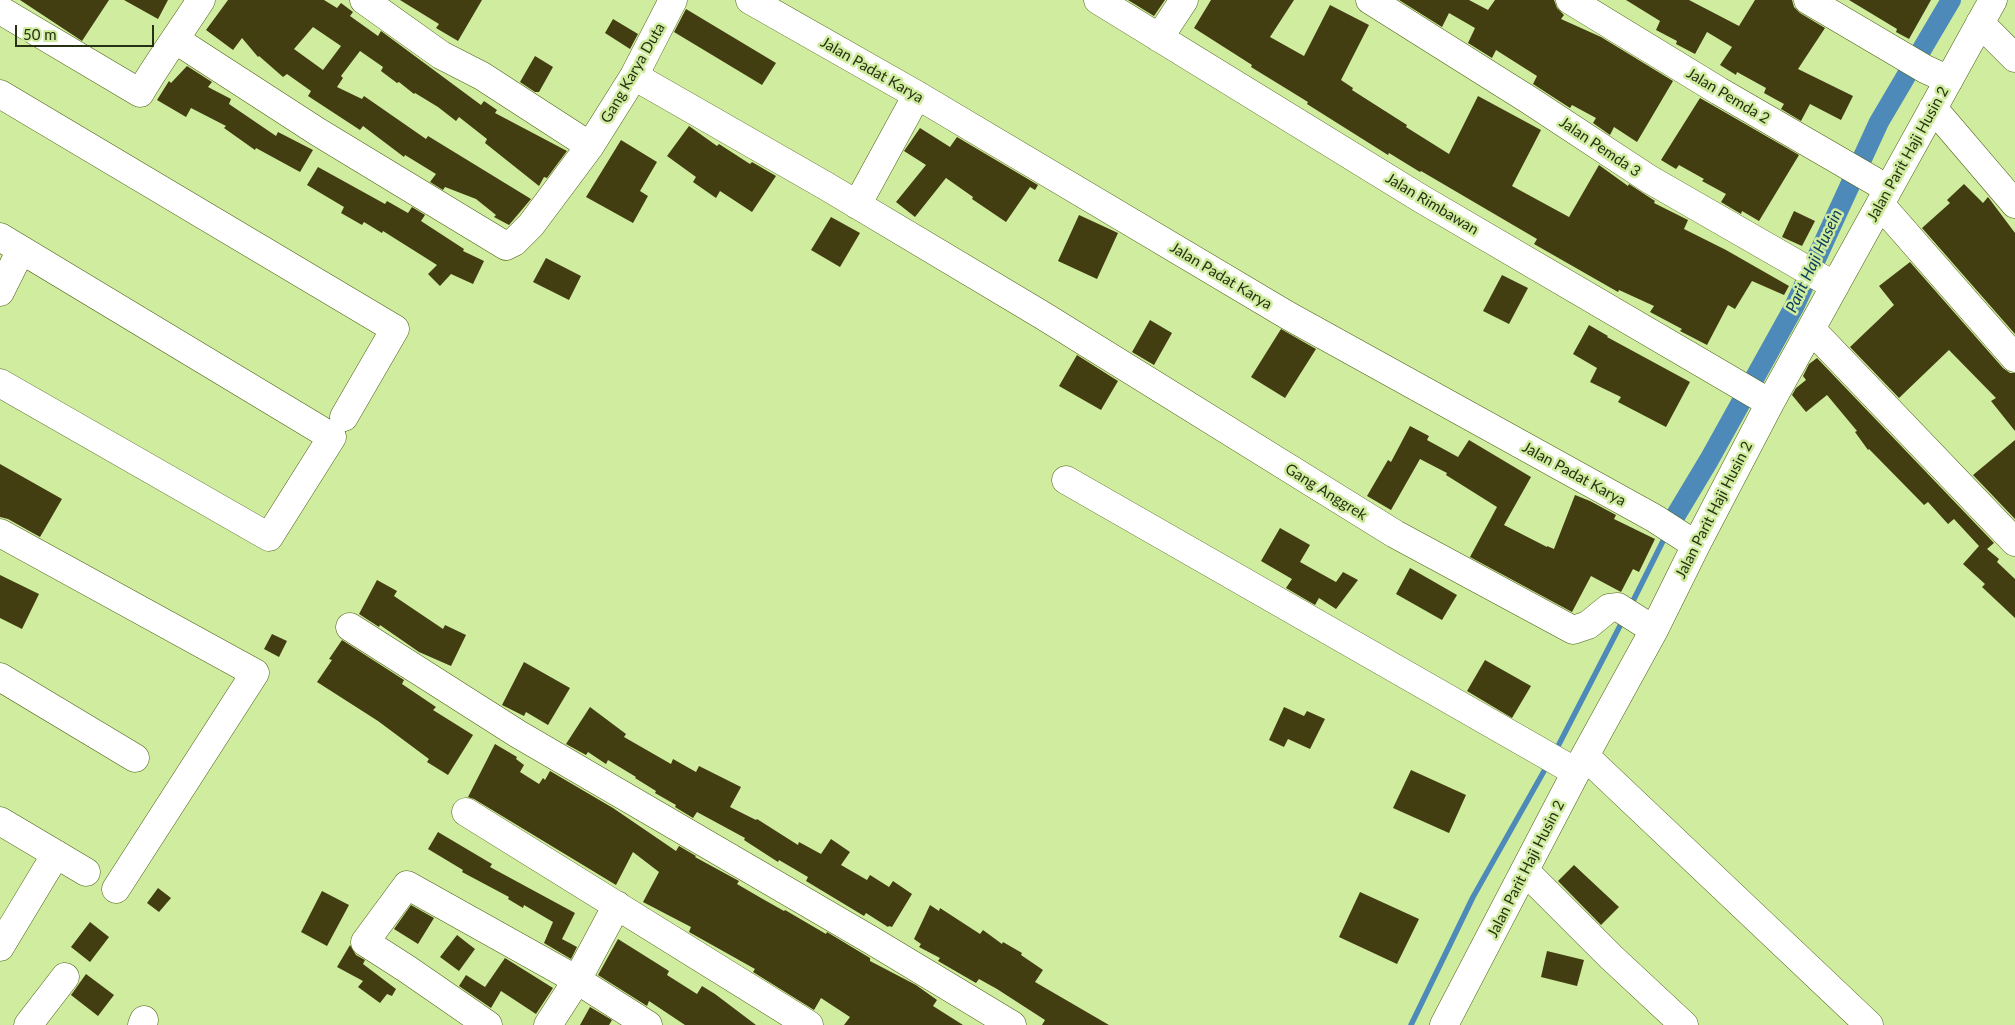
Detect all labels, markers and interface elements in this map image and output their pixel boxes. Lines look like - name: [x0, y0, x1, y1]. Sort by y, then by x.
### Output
- scale bar: [18, 15, 156, 47]
- street label: Gang Karya Duta: [597, 20, 669, 126]
- text: 50 m: [23, 25, 57, 43]
- street label: Jalan Padat Karya: [817, 33, 927, 107]
- street label: Jalan Pemda 2: [1683, 64, 1773, 128]
- street label: Jalan Parit Haji Husin 2: [1863, 83, 1953, 225]
- street label: Jalan Pemda 3: [1556, 113, 1644, 181]
- street label: Jalan Rimbawan: [1382, 169, 1482, 239]
- water label: Parit Haji Husein: [1782, 206, 1846, 316]
- street label: Jalan Padat Karya: [1167, 238, 1275, 314]
- street label: Jalan Padat Karya: [1519, 438, 1629, 510]
- street label: Jalan Parit Haji Husin 2: [1672, 438, 1756, 582]
- street label: Gang Anggrek: [1282, 460, 1370, 524]
- street label: Jalan Parit Haji Husin 2: [1484, 797, 1568, 941]

